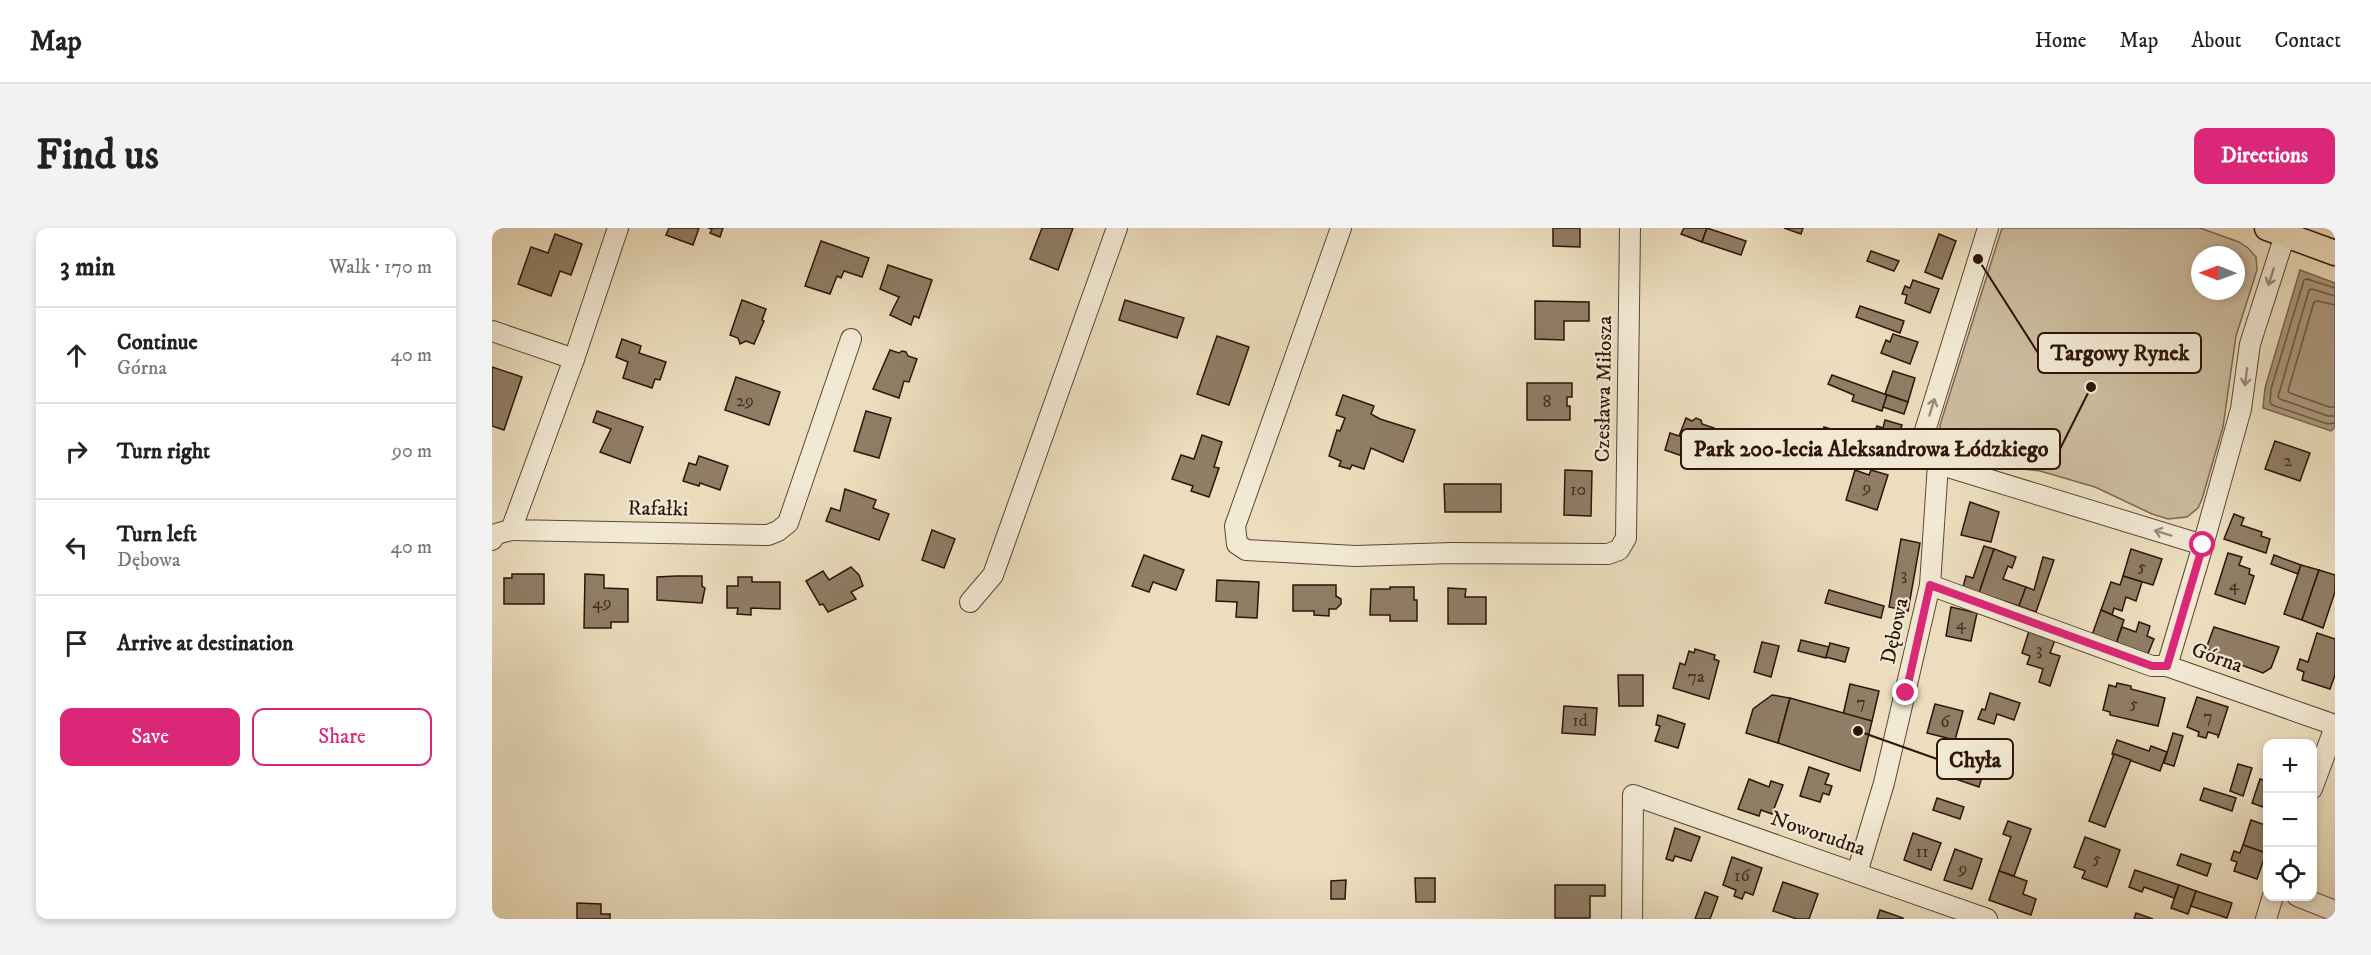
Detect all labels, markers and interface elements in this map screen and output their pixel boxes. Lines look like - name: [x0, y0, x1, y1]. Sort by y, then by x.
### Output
- text: Map: [30, 24, 82, 59]
- text: Home: [2035, 28, 2087, 54]
- text: Map: [2120, 28, 2158, 54]
- text: About: [2191, 28, 2242, 54]
- text: Contact: [2275, 28, 2341, 54]
- button: Directions: [2194, 128, 2335, 184]
- text: Find us: [36, 130, 159, 182]
- north arrow: [2191, 246, 2245, 300]
- text: 3 min: [60, 251, 115, 284]
- text: Walk · 170 m: [329, 255, 432, 280]
- one-way arrow: [2265, 267, 2276, 286]
- street label: Czesława Miłosza: [1590, 315, 1618, 463]
- text: Continue: [117, 329, 198, 356]
- callout: Targowy Rynek: [2038, 333, 2201, 373]
- icon: ahead: [60, 339, 93, 372]
- text: Targowy Rynek: [2049, 340, 2191, 367]
- text: 40 m: [390, 343, 432, 368]
- text: Górna: [117, 356, 167, 381]
- one-way arrow: [2240, 366, 2251, 386]
- house number: 29: [736, 390, 754, 412]
- house number: 8: [1542, 391, 1552, 413]
- one-way arrow: [1927, 398, 1938, 417]
- callout: Park 200-lecia Aleksandrowa Łódzkiego: [1681, 429, 2060, 469]
- icon: right: [60, 435, 93, 468]
- text: Park 200-lecia Aleksandrowa Łódzkiego: [1694, 436, 2049, 463]
- text: Turn right: [117, 438, 210, 465]
- text: 90 m: [392, 439, 432, 464]
- house number: 2: [2284, 450, 2293, 472]
- house number: 9: [1862, 477, 1871, 499]
- house number: 10: [1570, 479, 1586, 501]
- street label: Rafałki: [627, 495, 689, 523]
- text: Turn left: [117, 521, 197, 548]
- one-way arrow: [2154, 527, 2173, 538]
- icon: left: [60, 531, 93, 564]
- route start: [2189, 531, 2215, 557]
- text: 40 m: [390, 535, 432, 560]
- text: Dębowa: [117, 548, 181, 573]
- house number: 5: [2138, 556, 2147, 578]
- house number: 3: [1901, 564, 1907, 586]
- house number: 4: [2229, 574, 2240, 596]
- house number: 49: [592, 592, 612, 614]
- street label: Dębowa: [1875, 596, 1915, 666]
- house number: 4: [1956, 613, 1967, 635]
- icon: arrive: [60, 627, 93, 660]
- text: Arrive at destination: [117, 630, 294, 657]
- street label: Górna: [2188, 637, 2246, 679]
- house number: 3: [2036, 639, 2042, 661]
- house number: 7a: [1687, 666, 1705, 688]
- route end: [1892, 679, 1918, 705]
- house number: 7: [1856, 692, 1866, 714]
- house number: 5: [2130, 693, 2139, 715]
- house number: 7: [2203, 706, 2213, 728]
- button: Save: [60, 708, 240, 766]
- button: Share: [252, 708, 432, 766]
- house number: 1d: [1572, 710, 1588, 732]
- house number: 6: [1940, 711, 1950, 733]
- callout: Chyła: [1937, 739, 2013, 779]
- map controls: [2263, 739, 2317, 901]
- button: +: [2263, 739, 2317, 793]
- text: Chyła: [1949, 747, 2002, 774]
- button: −: [2263, 793, 2317, 847]
- street label: Noworudna: [1767, 806, 1869, 862]
- house number: 11: [1915, 841, 1929, 863]
- button: locate: [2263, 847, 2317, 901]
- house number: 5: [2093, 848, 2102, 870]
- house number: 9: [1958, 858, 1967, 880]
- house number: 16: [1734, 865, 1751, 887]

